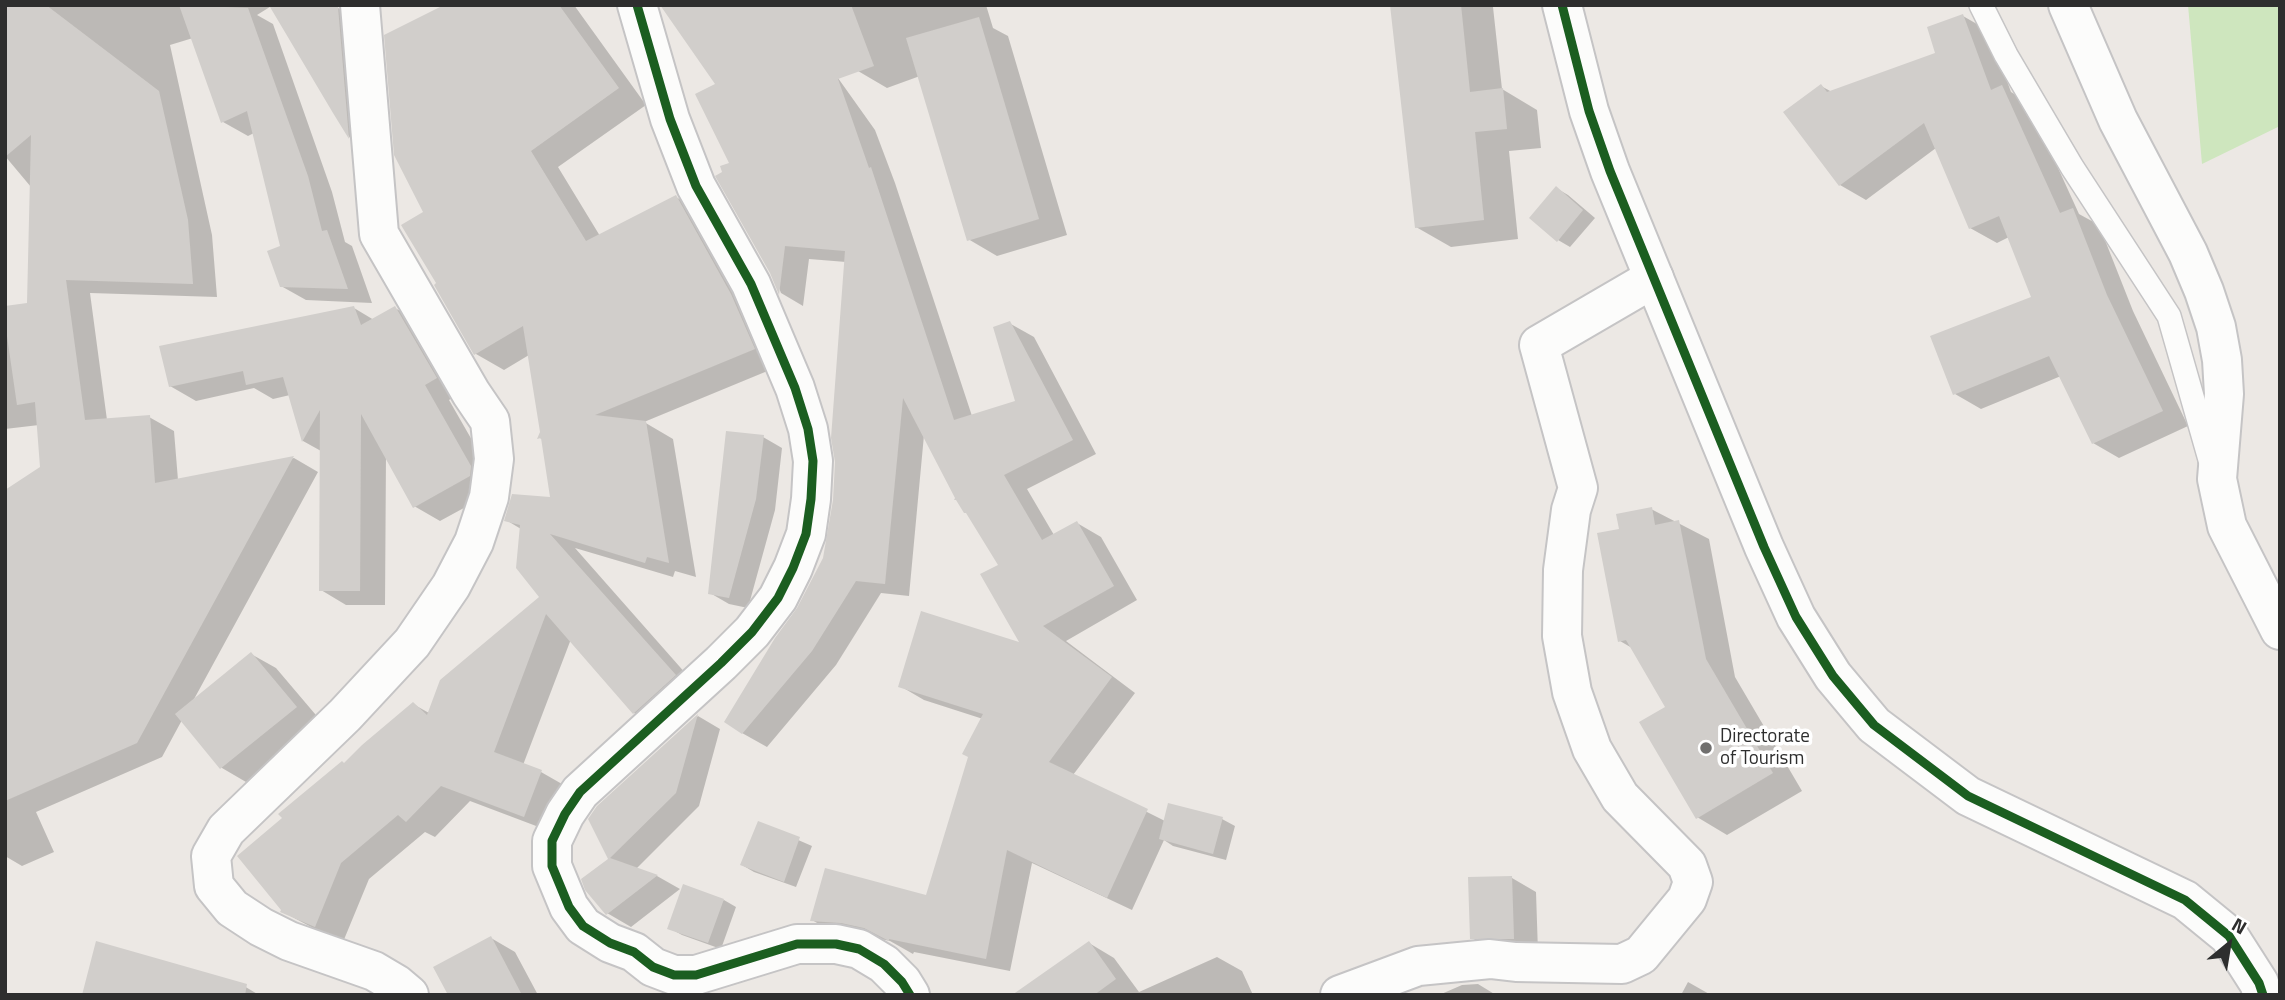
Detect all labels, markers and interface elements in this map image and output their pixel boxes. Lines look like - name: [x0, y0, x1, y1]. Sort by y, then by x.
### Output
- place label: Directorate of Tourism: [1720, 726, 1810, 770]
- marker: Directorate of Tourism: [1698, 740, 1714, 756]
- north arrow: [2194, 909, 2264, 979]
- text: N: [2227, 910, 2253, 941]

